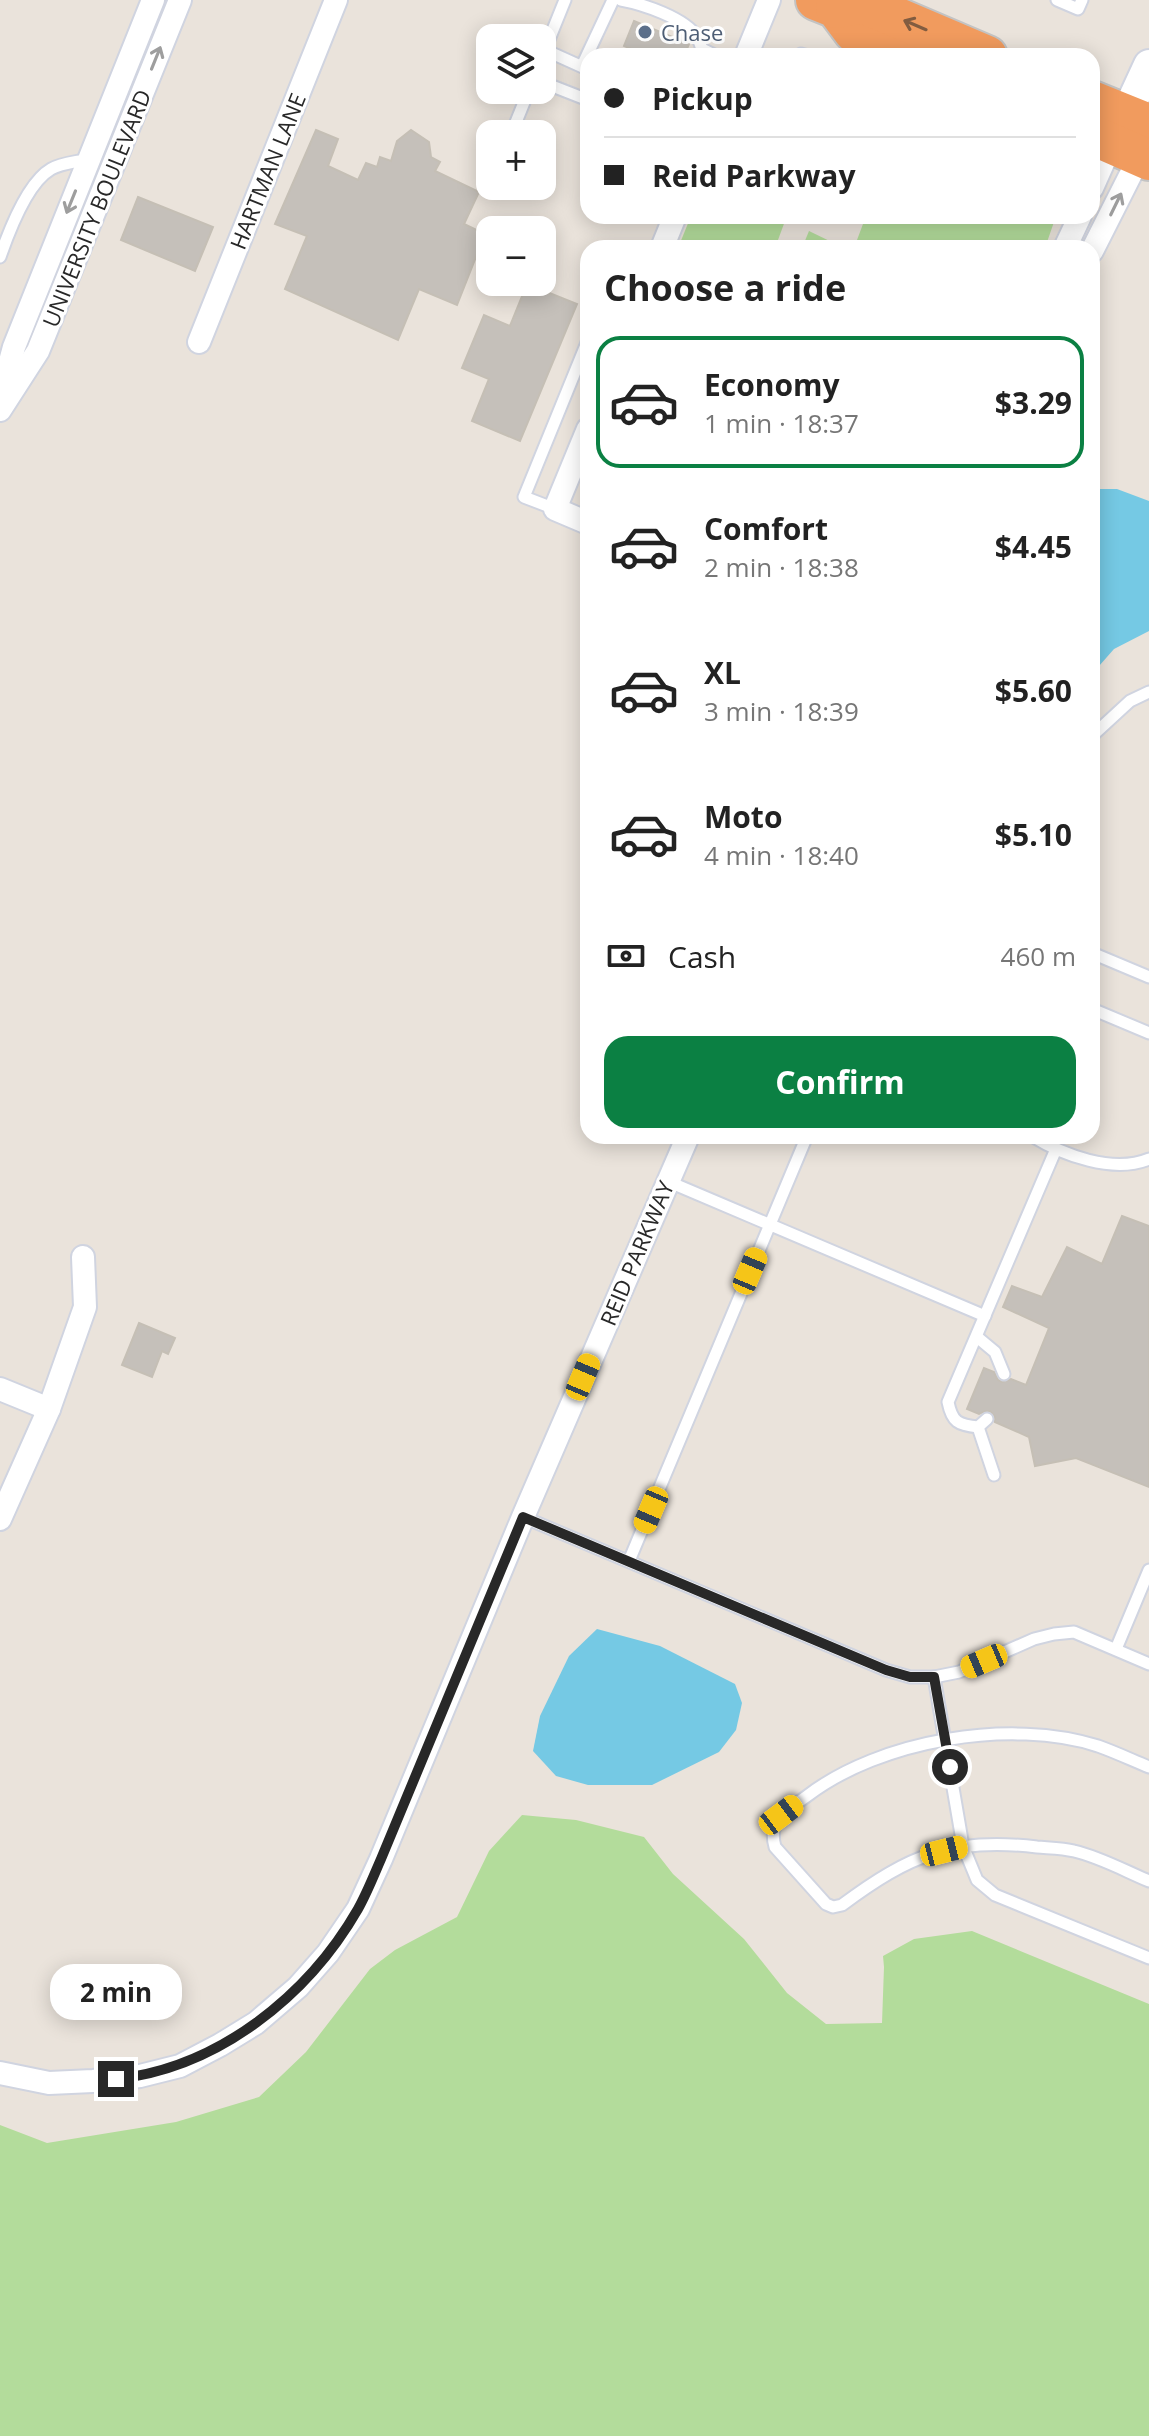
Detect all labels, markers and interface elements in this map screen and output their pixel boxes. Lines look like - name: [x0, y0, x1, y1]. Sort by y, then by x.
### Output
- place label: Chase: [661, 17, 723, 47]
- one-way arrow: [903, 17, 928, 32]
- marker: Chase: [636, 23, 654, 41]
- map controls: [476, 24, 556, 296]
- button: layers: [476, 24, 556, 104]
- one-way arrow: [150, 46, 164, 71]
- text: Pickup: [652, 78, 753, 119]
- street label: UNIVERSITY BOULEVARD: [35, 85, 157, 331]
- street label: HARTMAN LANE: [222, 88, 312, 254]
- button: +: [476, 120, 556, 200]
- text: Reid Parkway: [652, 155, 856, 196]
- one-way arrow: [63, 189, 78, 214]
- one-way arrow: [1109, 192, 1124, 216]
- button: −: [476, 216, 556, 296]
- text: Choose a ride: [604, 263, 846, 312]
- text: Economy: [704, 364, 840, 405]
- icon: car: [608, 366, 680, 438]
- text: $3.29: [995, 382, 1072, 423]
- text: 1 min · 18:37: [704, 405, 859, 441]
- text: Comfort: [704, 508, 828, 549]
- icon: car: [608, 510, 680, 582]
- text: $4.45: [995, 526, 1072, 567]
- text: 2 min · 18:38: [704, 549, 859, 585]
- text: XL: [704, 652, 741, 693]
- icon: car: [608, 654, 680, 726]
- text: $5.60: [995, 670, 1072, 711]
- text: 3 min · 18:39: [704, 693, 859, 729]
- text: Moto: [704, 796, 782, 837]
- icon: car: [608, 798, 680, 870]
- text: $5.10: [995, 814, 1072, 855]
- text: 4 min · 18:40: [704, 837, 859, 873]
- icon: cash: [604, 934, 648, 978]
- text: Cash: [668, 936, 736, 977]
- text: 460 m: [1001, 938, 1076, 974]
- button: Confirm: [604, 1036, 1076, 1128]
- street label: REID PARKWAY: [592, 1175, 680, 1330]
- car: [730, 1244, 770, 1298]
- car: [563, 1350, 603, 1404]
- car: [631, 1483, 671, 1537]
- car: [957, 1641, 1011, 1681]
- route start: [932, 1749, 968, 1785]
- car: [755, 1791, 807, 1839]
- car: [918, 1834, 970, 1868]
- callout: 2 min: [50, 1963, 182, 2019]
- text: 2 min: [80, 1974, 152, 2010]
- route end: [98, 2061, 134, 2097]

